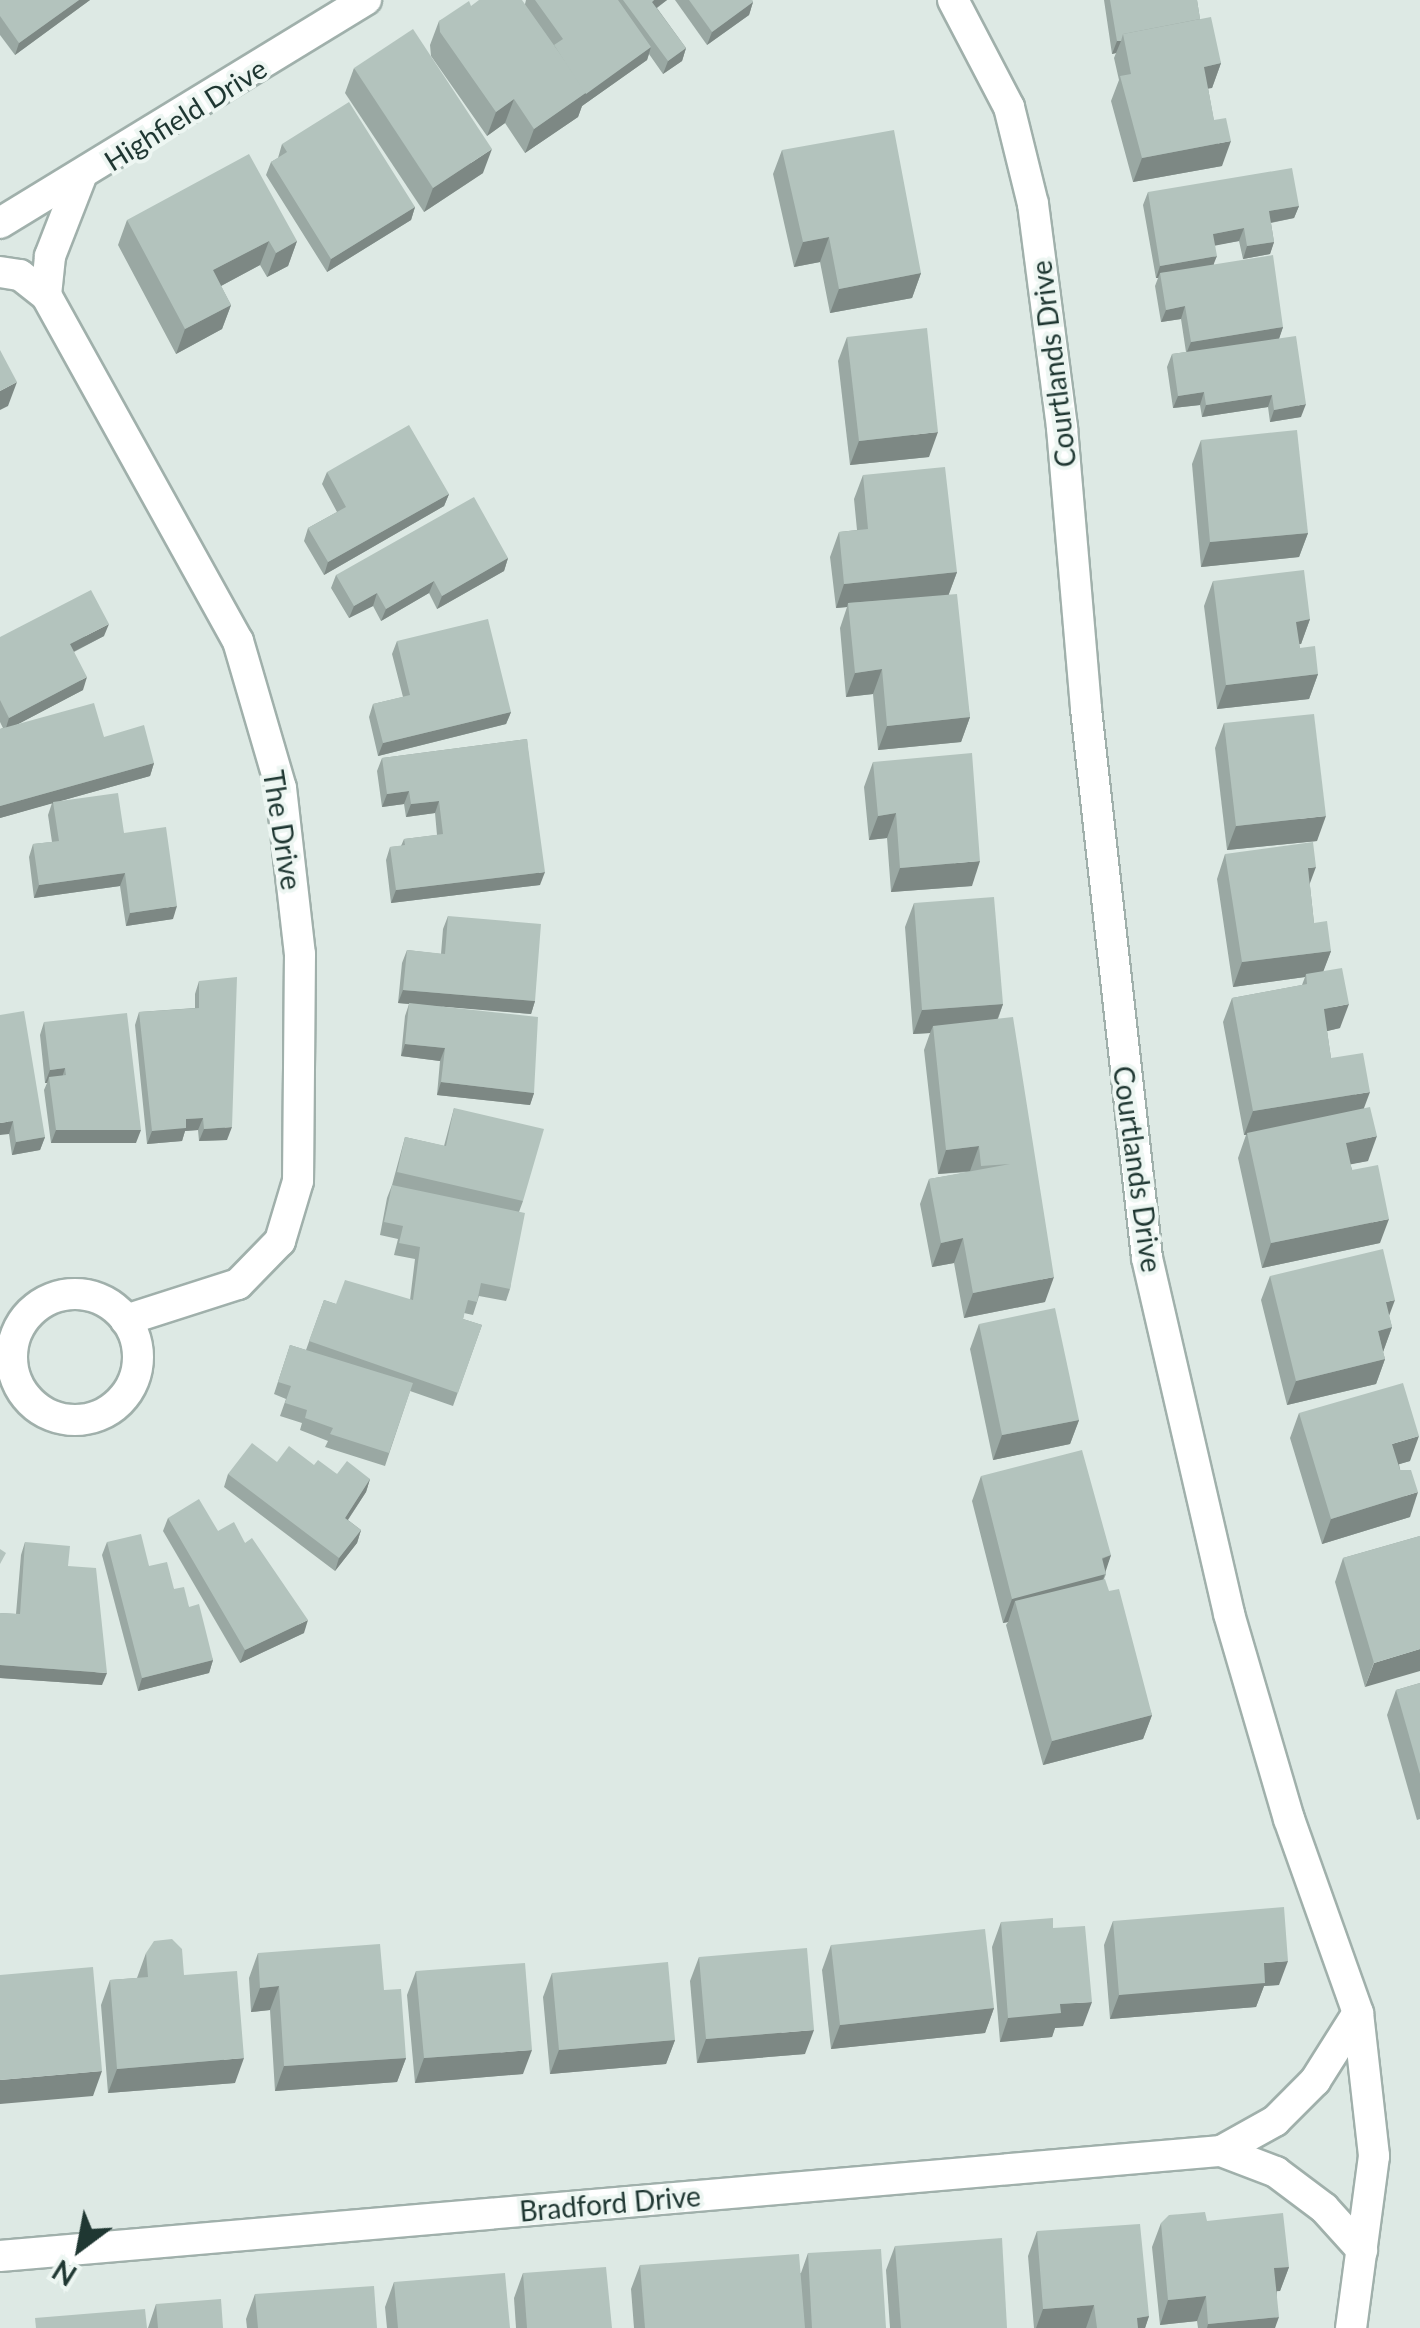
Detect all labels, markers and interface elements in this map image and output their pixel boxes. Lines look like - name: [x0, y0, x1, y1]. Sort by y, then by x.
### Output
- street label: Highfield Drive: [98, 51, 272, 177]
- street label: Courtlands Drive: [1024, 259, 1082, 469]
- street label: The Drive: [257, 768, 309, 892]
- street label: Courtlands Drive: [1107, 1064, 1169, 1274]
- street label: Bradford Drive: [518, 2178, 702, 2228]
- north arrow: [30, 2198, 130, 2298]
- text: N: [46, 2253, 82, 2294]

